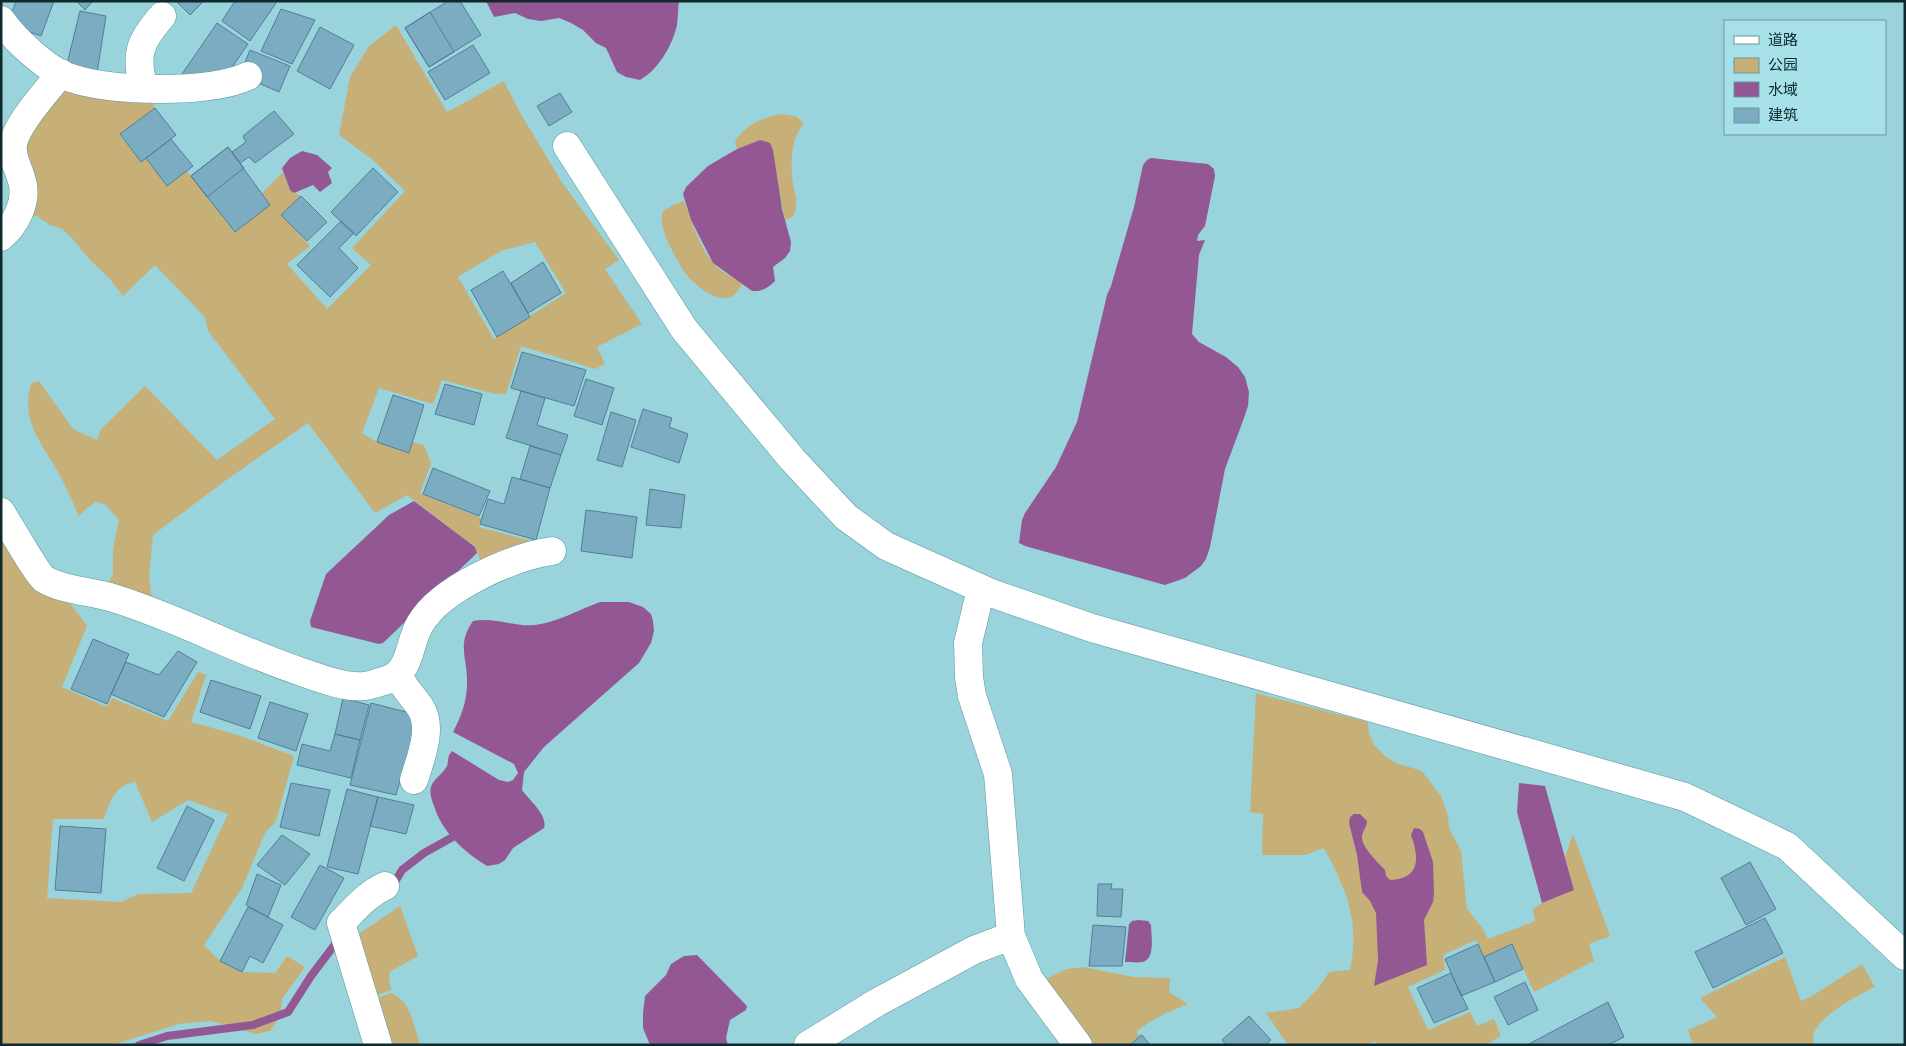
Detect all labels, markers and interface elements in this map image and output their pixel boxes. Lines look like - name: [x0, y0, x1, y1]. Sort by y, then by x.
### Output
- legend: [1724, 20, 1886, 135]
- text: 道路: [1768, 30, 1798, 48]
- text: 公园: [1768, 55, 1798, 73]
- text: 水域: [1768, 80, 1798, 98]
- text: 建筑: [1768, 105, 1798, 123]

